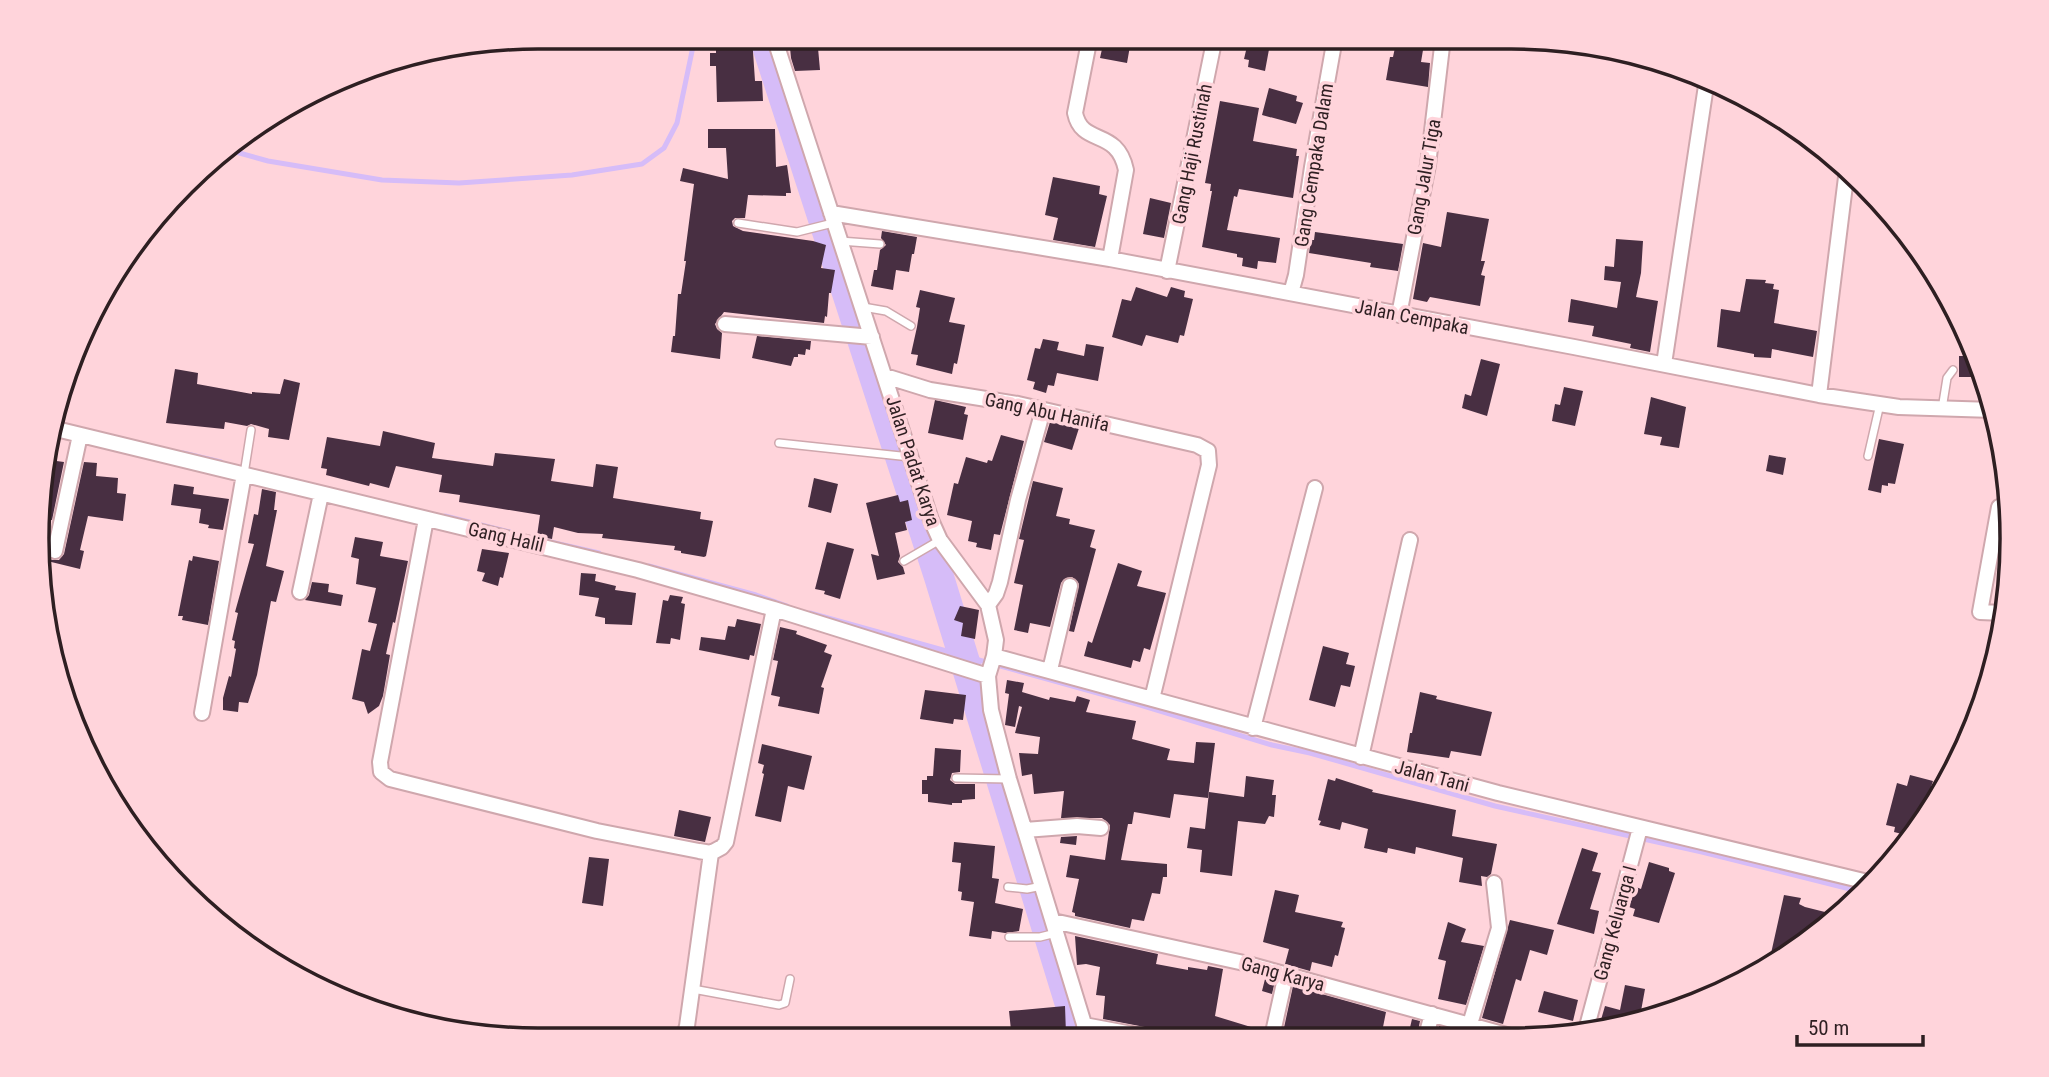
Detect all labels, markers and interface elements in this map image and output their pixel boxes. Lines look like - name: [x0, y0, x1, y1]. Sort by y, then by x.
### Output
- street label: Gang Cempaka Dalam: [1290, 81, 1338, 249]
- street label: Gang Haji Rustinah: [1167, 82, 1217, 226]
- street label: Gang Jalur Tiga: [1402, 117, 1446, 237]
- street label: Jalan Cempaka: [1353, 295, 1471, 339]
- street label: Gang Abu Hanifa: [983, 388, 1111, 436]
- street label: Jalan Padat Karya: [881, 393, 945, 529]
- street label: Gang Halil: [466, 517, 546, 557]
- street label: Jalan Tani: [1392, 755, 1472, 797]
- street label: Gang Keluarga I: [1589, 863, 1641, 983]
- street label: Gang Karya: [1239, 952, 1327, 996]
- scale bar: [1797, 1004, 1923, 1048]
- text: 50 m: [1808, 1016, 1849, 1040]

